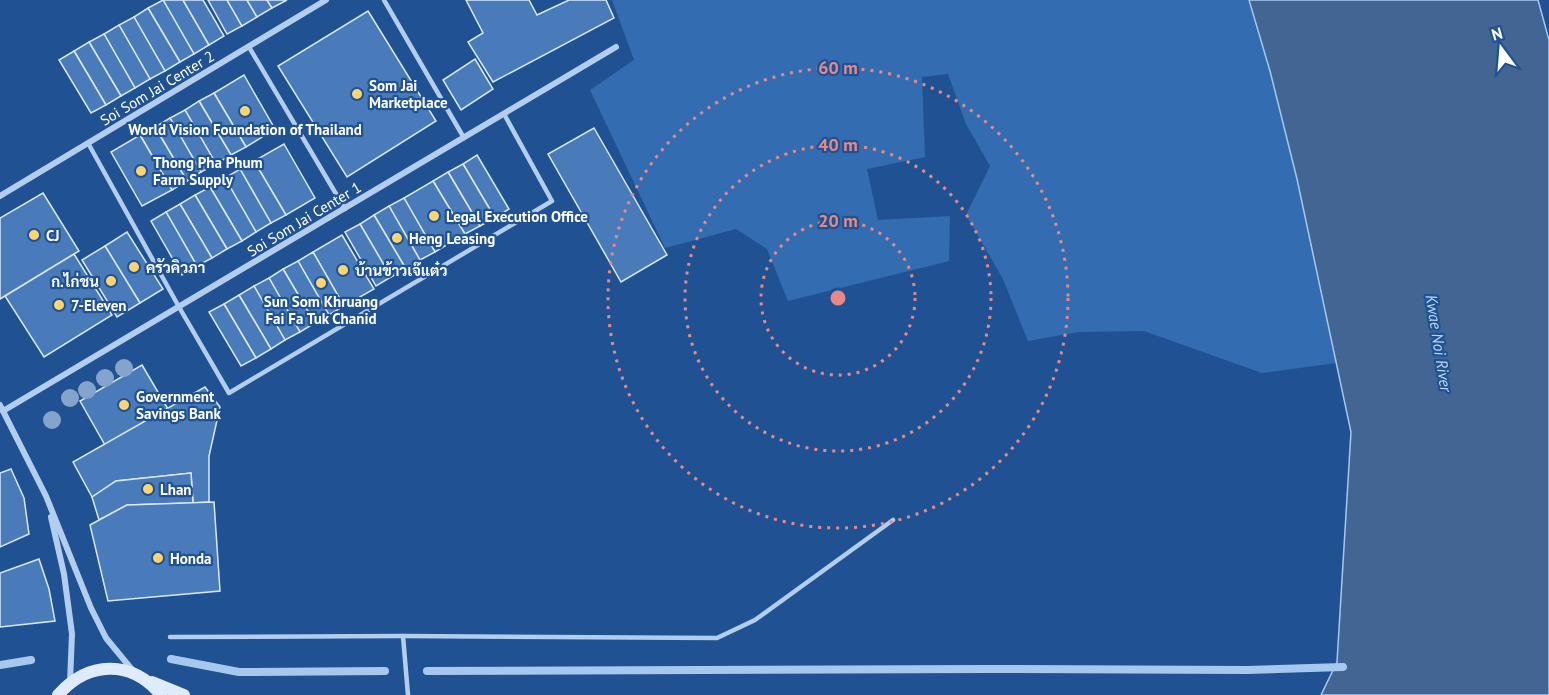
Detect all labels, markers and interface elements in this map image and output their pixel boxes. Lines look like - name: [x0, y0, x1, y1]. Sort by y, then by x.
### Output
- north arrow: [1471, 18, 1531, 78]
- text: N: [1489, 23, 1505, 45]
- street label: Soi Som Jai Center 2: [96, 46, 218, 130]
- text: 60 m: [818, 56, 858, 79]
- place label: Som Jai Marketplace: [369, 76, 448, 112]
- marker: Som Jai Marketplace: [350, 87, 364, 101]
- marker: World Vision Foundation of Thailand: [238, 104, 252, 118]
- place label: World Vision Foundation of Thailand: [128, 120, 362, 139]
- text: 40 m: [818, 133, 858, 156]
- place label: Thong Pha Phum Farm Supply: [153, 153, 263, 189]
- marker: Thong Pha Phum Farm Supply: [134, 164, 148, 178]
- street label: Soi Som Jai Center 1: [243, 177, 365, 261]
- place label: Legal Execution Office: [446, 207, 588, 226]
- marker: Legal Execution Office: [427, 209, 441, 223]
- text: 20 m: [818, 209, 858, 232]
- place label: CJ: [46, 226, 59, 245]
- marker: CJ: [27, 228, 41, 242]
- place label: Heng Leasing: [409, 229, 495, 248]
- marker: Heng Leasing: [390, 231, 404, 245]
- place label: ครัวคิวภา: [146, 258, 205, 277]
- marker: ครัวคิวภา: [127, 260, 141, 274]
- place label: บ้านข้าวเจ๊แต๋ว: [355, 261, 447, 280]
- marker: บ้านข้าวเจ๊แต๋ว: [336, 263, 350, 277]
- place label: ก.ไก่ชน: [51, 272, 99, 291]
- marker: ก.ไก่ชน: [104, 274, 118, 288]
- marker: Sun Som Khruang Fai Fa Tuk Chanid: [314, 276, 328, 290]
- centre of rings: [828, 288, 848, 308]
- place label: Sun Som Khruang Fai Fa Tuk Chanid: [264, 292, 378, 328]
- water label: Kwae Noi River: [1421, 293, 1457, 395]
- place label: 7-Eleven: [71, 296, 126, 315]
- marker: 7-Eleven: [52, 298, 66, 312]
- place label: Government Savings Bank: [136, 387, 221, 423]
- marker: Government Savings Bank: [117, 398, 131, 412]
- place label: Lhan: [160, 480, 192, 499]
- marker: Lhan: [141, 482, 155, 496]
- place label: Honda: [170, 549, 212, 568]
- marker: Honda: [151, 551, 165, 565]

